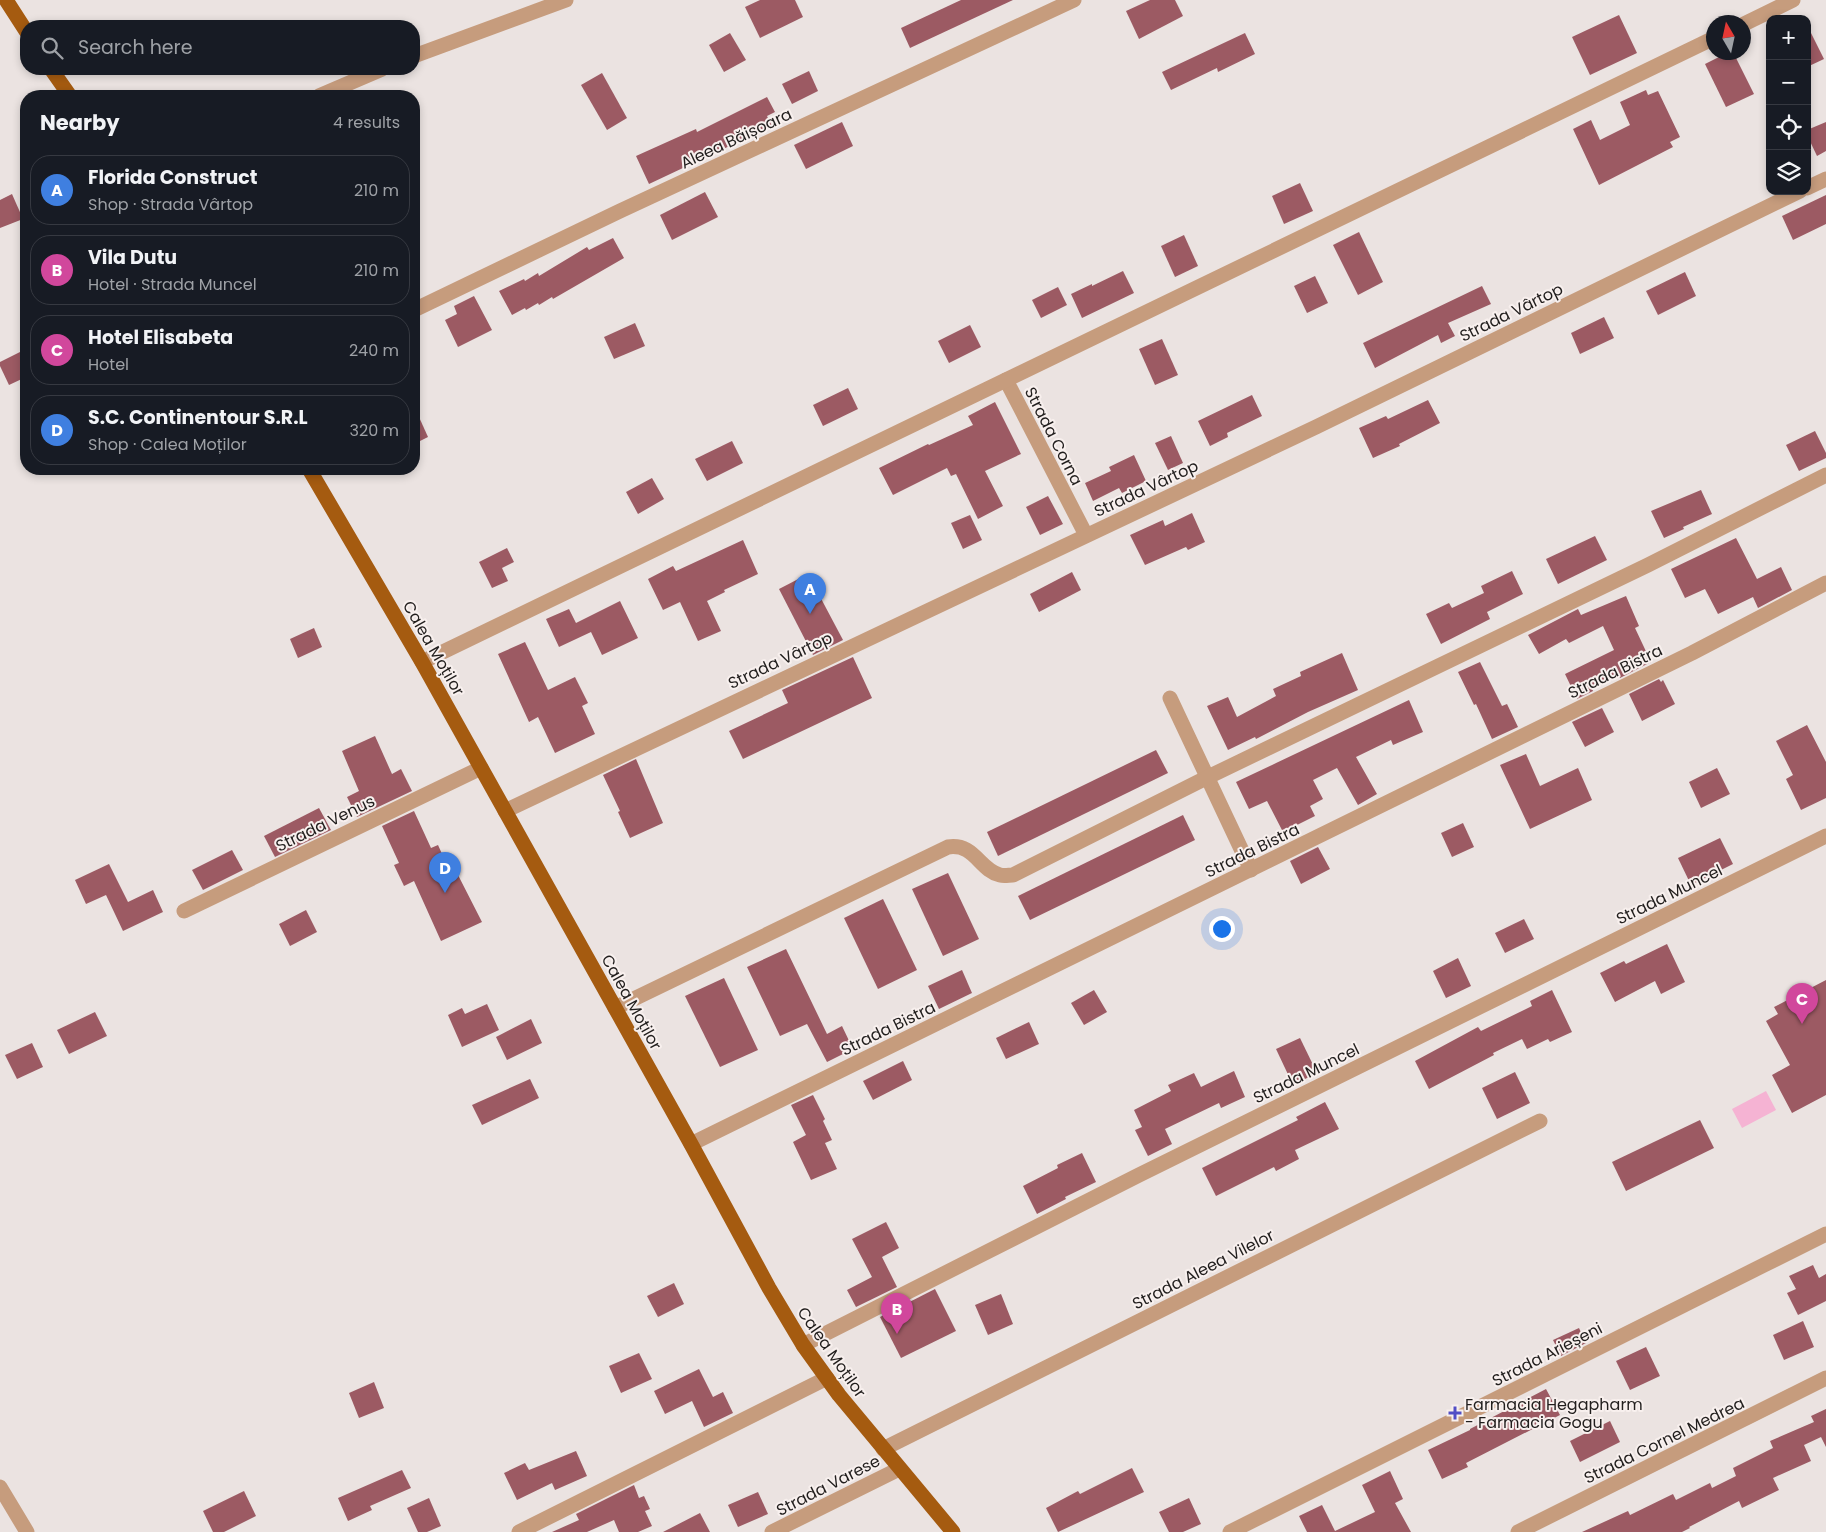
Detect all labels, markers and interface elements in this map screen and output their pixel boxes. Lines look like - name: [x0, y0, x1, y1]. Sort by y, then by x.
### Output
- north arrow: [1706, 15, 1751, 60]
- map controls: [1766, 15, 1811, 195]
- button: +: [1766, 15, 1811, 60]
- search box: [20, 20, 420, 75]
- icon: search: [38, 34, 66, 62]
- text: Search here: [78, 34, 192, 61]
- button: −: [1766, 60, 1811, 105]
- street label: Aleea Băișoara: [677, 103, 796, 174]
- button: locate: [1766, 105, 1811, 150]
- text: Nearby: [40, 108, 120, 137]
- text: 4 results: [333, 111, 400, 134]
- button: layers: [1766, 150, 1811, 195]
- text: Florida Construct: [88, 164, 258, 191]
- text: A: [51, 179, 63, 202]
- text: 210 m: [354, 179, 399, 202]
- text: Shop · Strada Vârtop: [88, 193, 253, 216]
- text: Vila Dutu: [88, 244, 177, 271]
- text: B: [52, 259, 62, 282]
- text: 210 m: [354, 259, 399, 282]
- text: Hotel · Strada Muncel: [88, 273, 257, 296]
- street label: Strada Vârtop: [1456, 277, 1567, 347]
- text: Hotel Elisabeta: [88, 324, 233, 351]
- text: C: [51, 339, 63, 362]
- text: 240 m: [349, 339, 399, 362]
- text: Hotel: [88, 353, 129, 376]
- street label: Strada Corna: [1019, 383, 1088, 489]
- text: S.C. Continentour S.R.L: [88, 404, 308, 431]
- text: D: [51, 419, 63, 442]
- text: 320 m: [350, 419, 399, 442]
- text: Shop · Calea Moților: [88, 433, 247, 456]
- street label: Strada Vârtop: [1090, 454, 1202, 523]
- pin: A: [794, 573, 826, 614]
- street label: Calea Moților: [397, 597, 470, 700]
- street label: Strada Vârtop: [724, 626, 836, 695]
- street label: Strada Bistra: [1564, 639, 1666, 704]
- street label: Strada Venus: [272, 790, 379, 857]
- street label: Strada Bistra: [1201, 818, 1303, 883]
- pin: D: [429, 852, 461, 893]
- street label: Strada Muncel: [1612, 859, 1726, 930]
- your location: [1209, 916, 1235, 942]
- street label: Calea Moților: [596, 950, 667, 1054]
- pin: C: [1786, 983, 1818, 1024]
- street label: Strada Bistra: [837, 996, 939, 1061]
- street label: Strada Muncel: [1249, 1038, 1363, 1109]
- street label: Strada Aleea Vilelor: [1128, 1224, 1278, 1315]
- pin: B: [881, 1293, 913, 1334]
- street label: Calea Moților: [792, 1302, 871, 1402]
- street label: Strada Arieșeni: [1488, 1317, 1606, 1392]
- street label: Strada Cornel Medrea: [1580, 1392, 1748, 1489]
- place label: Farmacia Hegapharm - Farmacia Gogu: [1465, 1393, 1643, 1434]
- marker: Farmacia Hegapharm - Farmacia Gogu: [1449, 1407, 1461, 1419]
- street label: Strada Varese: [772, 1449, 884, 1522]

